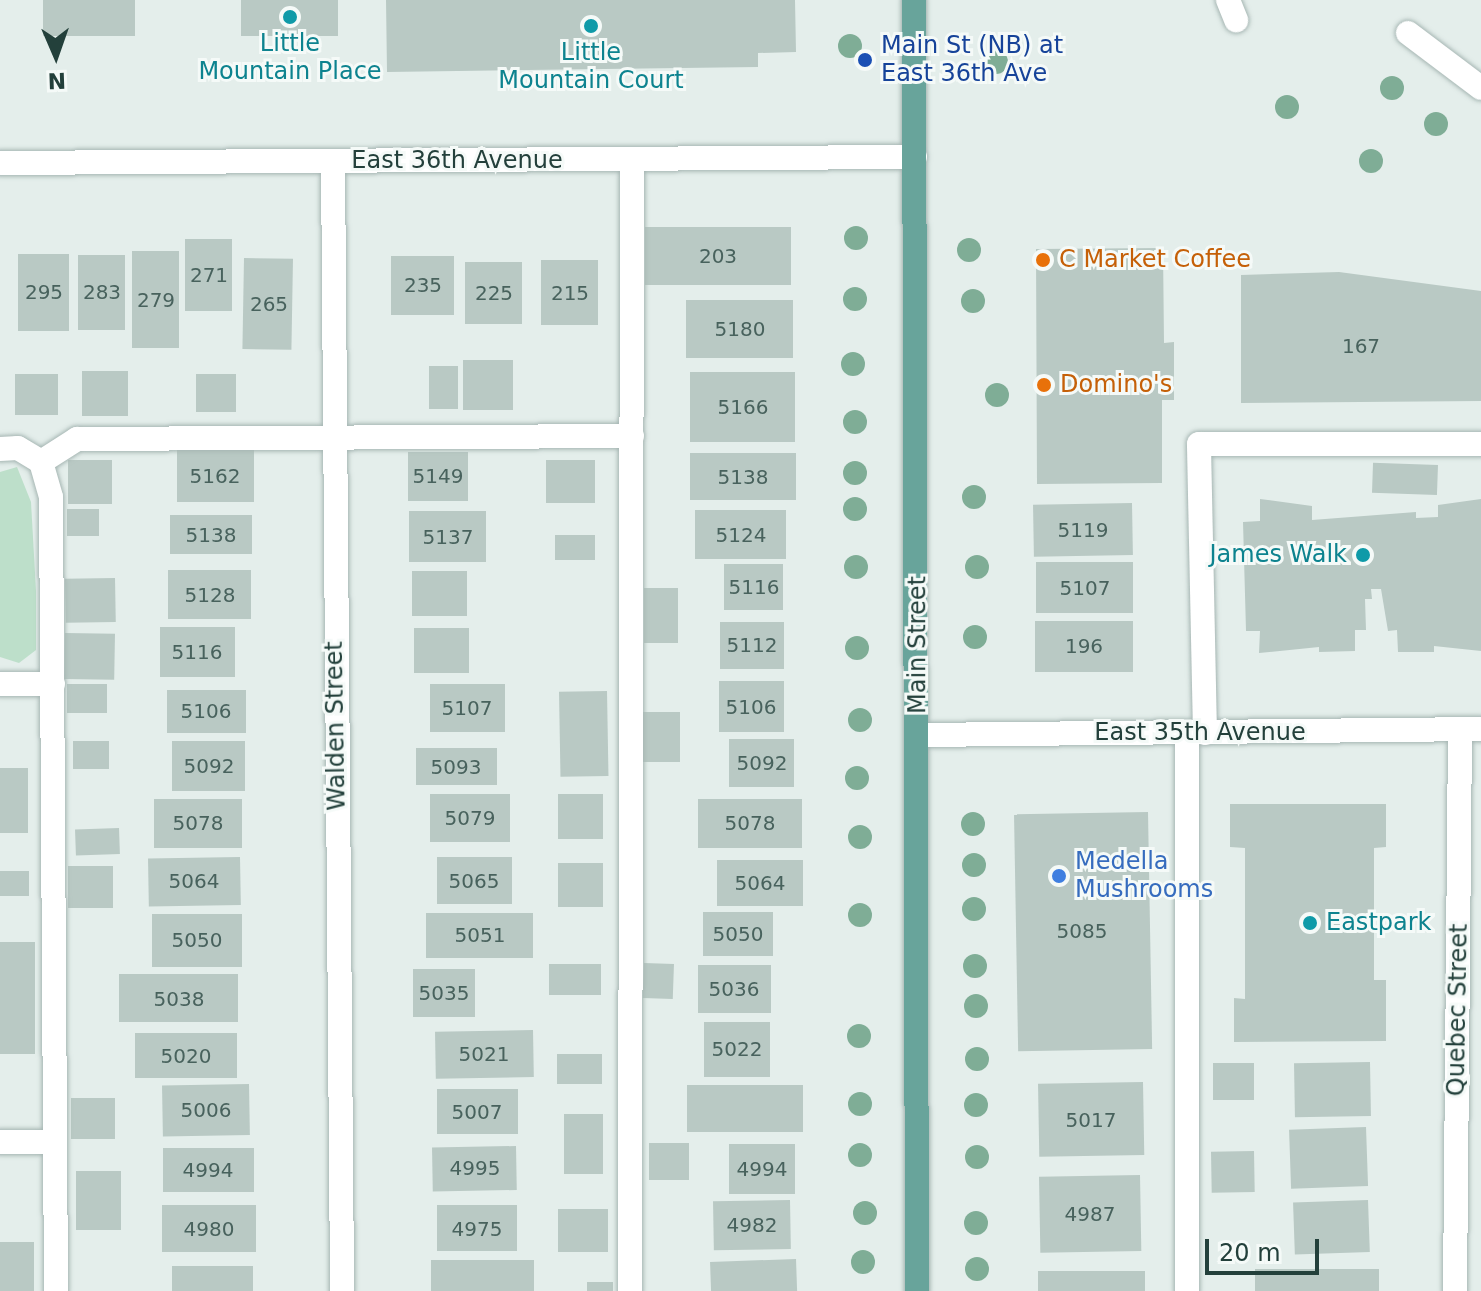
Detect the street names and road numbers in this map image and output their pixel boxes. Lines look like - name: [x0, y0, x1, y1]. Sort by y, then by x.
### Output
- street label: East 36th Avenue: [351, 147, 563, 175]
- street label: Main Street: [904, 576, 932, 714]
- street label: Walden Street: [320, 641, 352, 811]
- street label: East 35th Avenue: [1094, 719, 1306, 747]
- street label: Quebec Street: [1442, 923, 1474, 1097]

